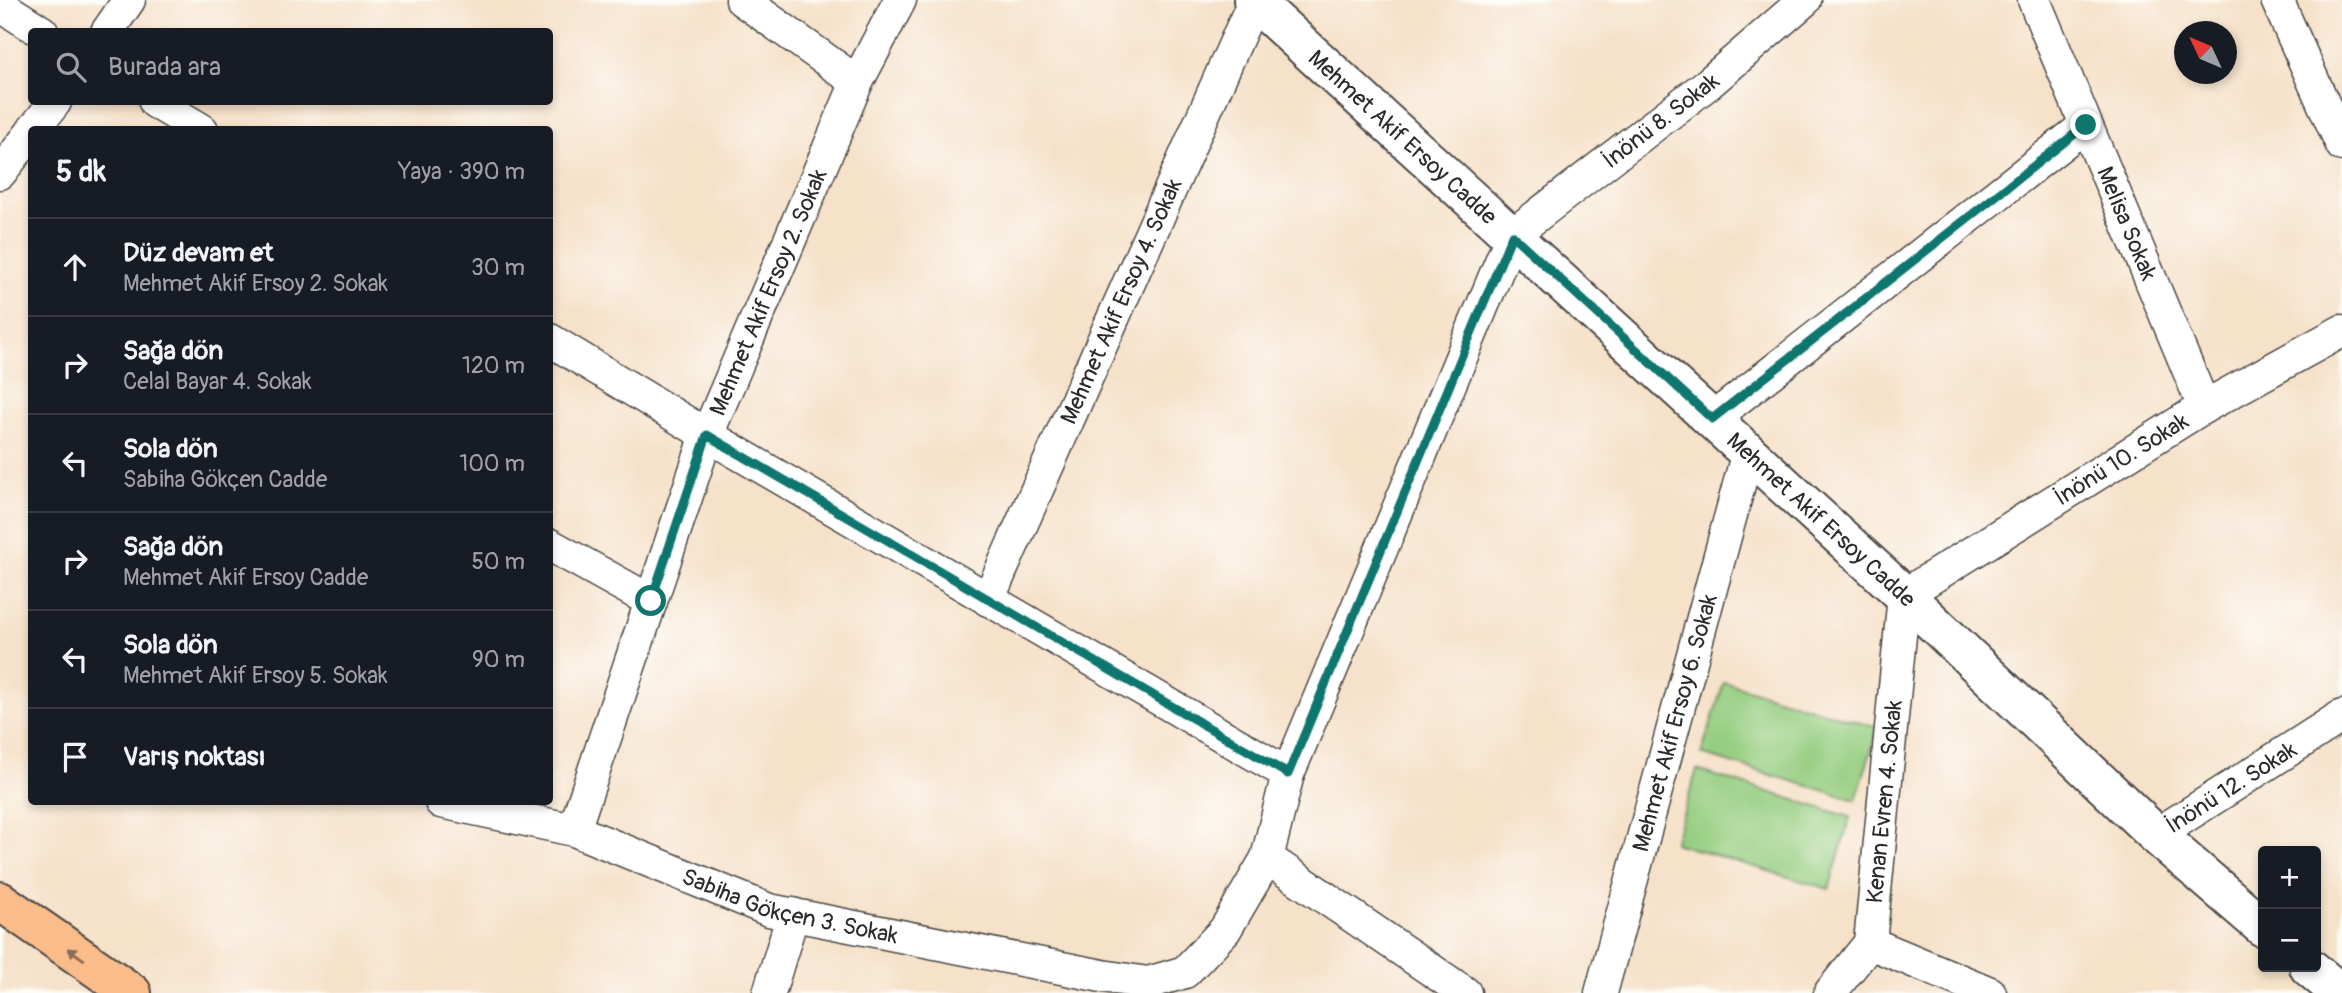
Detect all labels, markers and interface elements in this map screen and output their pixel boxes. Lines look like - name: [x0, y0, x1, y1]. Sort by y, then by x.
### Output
- north arrow: [2174, 21, 2237, 84]
- search box: [28, 28, 553, 105]
- street label: Mehmet Akif Ersoy Cadde: [1302, 44, 1503, 231]
- icon: search: [52, 48, 90, 86]
- text: Burada ara: [108, 51, 221, 83]
- street label: İnönü 8. Sokak: [1597, 67, 1726, 175]
- route end: [2070, 109, 2101, 140]
- text: 5 dk: [56, 153, 106, 190]
- text: Yaya · 390 m: [398, 157, 525, 186]
- street label: Melisa Sokak: [2090, 162, 2164, 285]
- street label: Mehmet Akif Ersoy 2. Sokak: [703, 164, 834, 420]
- street label: Mehmet Akif Ersoy 4. Sokak: [1054, 174, 1188, 429]
- text: Düz devam et: [123, 237, 274, 269]
- icon: ahead: [56, 248, 94, 286]
- text: 30 m: [471, 253, 525, 282]
- text: Mehmet Akif Ersoy 2. Sokak: [123, 269, 388, 298]
- text: Sağa dön: [123, 335, 223, 367]
- icon: right: [56, 346, 94, 384]
- text: 120 m: [462, 351, 525, 380]
- text: Celal Bayar 4. Sokak: [123, 367, 312, 396]
- street label: İnönü 10. Sokak: [2049, 406, 2194, 512]
- street label: Mehmet Akif Ersoy Cadde: [1721, 426, 1922, 614]
- text: Sola dön: [123, 433, 218, 465]
- icon: left: [56, 444, 94, 482]
- text: 100 m: [459, 449, 525, 478]
- text: Sabiha Gökçen Cadde: [123, 465, 327, 494]
- text: Sağa dön: [123, 531, 223, 563]
- icon: right: [56, 542, 94, 580]
- text: 50 m: [471, 547, 525, 576]
- text: Mehmet Akif Ersoy Cadde: [123, 563, 368, 592]
- route start: [635, 585, 666, 616]
- street label: Mehmet Akif Ersoy 6. Sokak: [1626, 591, 1724, 855]
- text: Sola dön: [123, 629, 218, 661]
- icon: left: [56, 640, 94, 678]
- text: 90 m: [472, 645, 525, 674]
- text: Mehmet Akif Ersoy 5. Sokak: [123, 661, 388, 690]
- street label: Kenan Evren 4. Sokak: [1860, 698, 1909, 905]
- street label: İnönü 12. Sokak: [2160, 735, 2302, 840]
- icon: arrive: [56, 738, 94, 776]
- text: Varış noktası: [123, 741, 265, 773]
- map controls: [2258, 846, 2321, 972]
- button: +: [2258, 846, 2321, 909]
- street label: Sabiha Gökçen 3. Sokak: [678, 862, 901, 950]
- button: −: [2258, 909, 2321, 972]
- one-way arrow: [67, 947, 85, 961]

